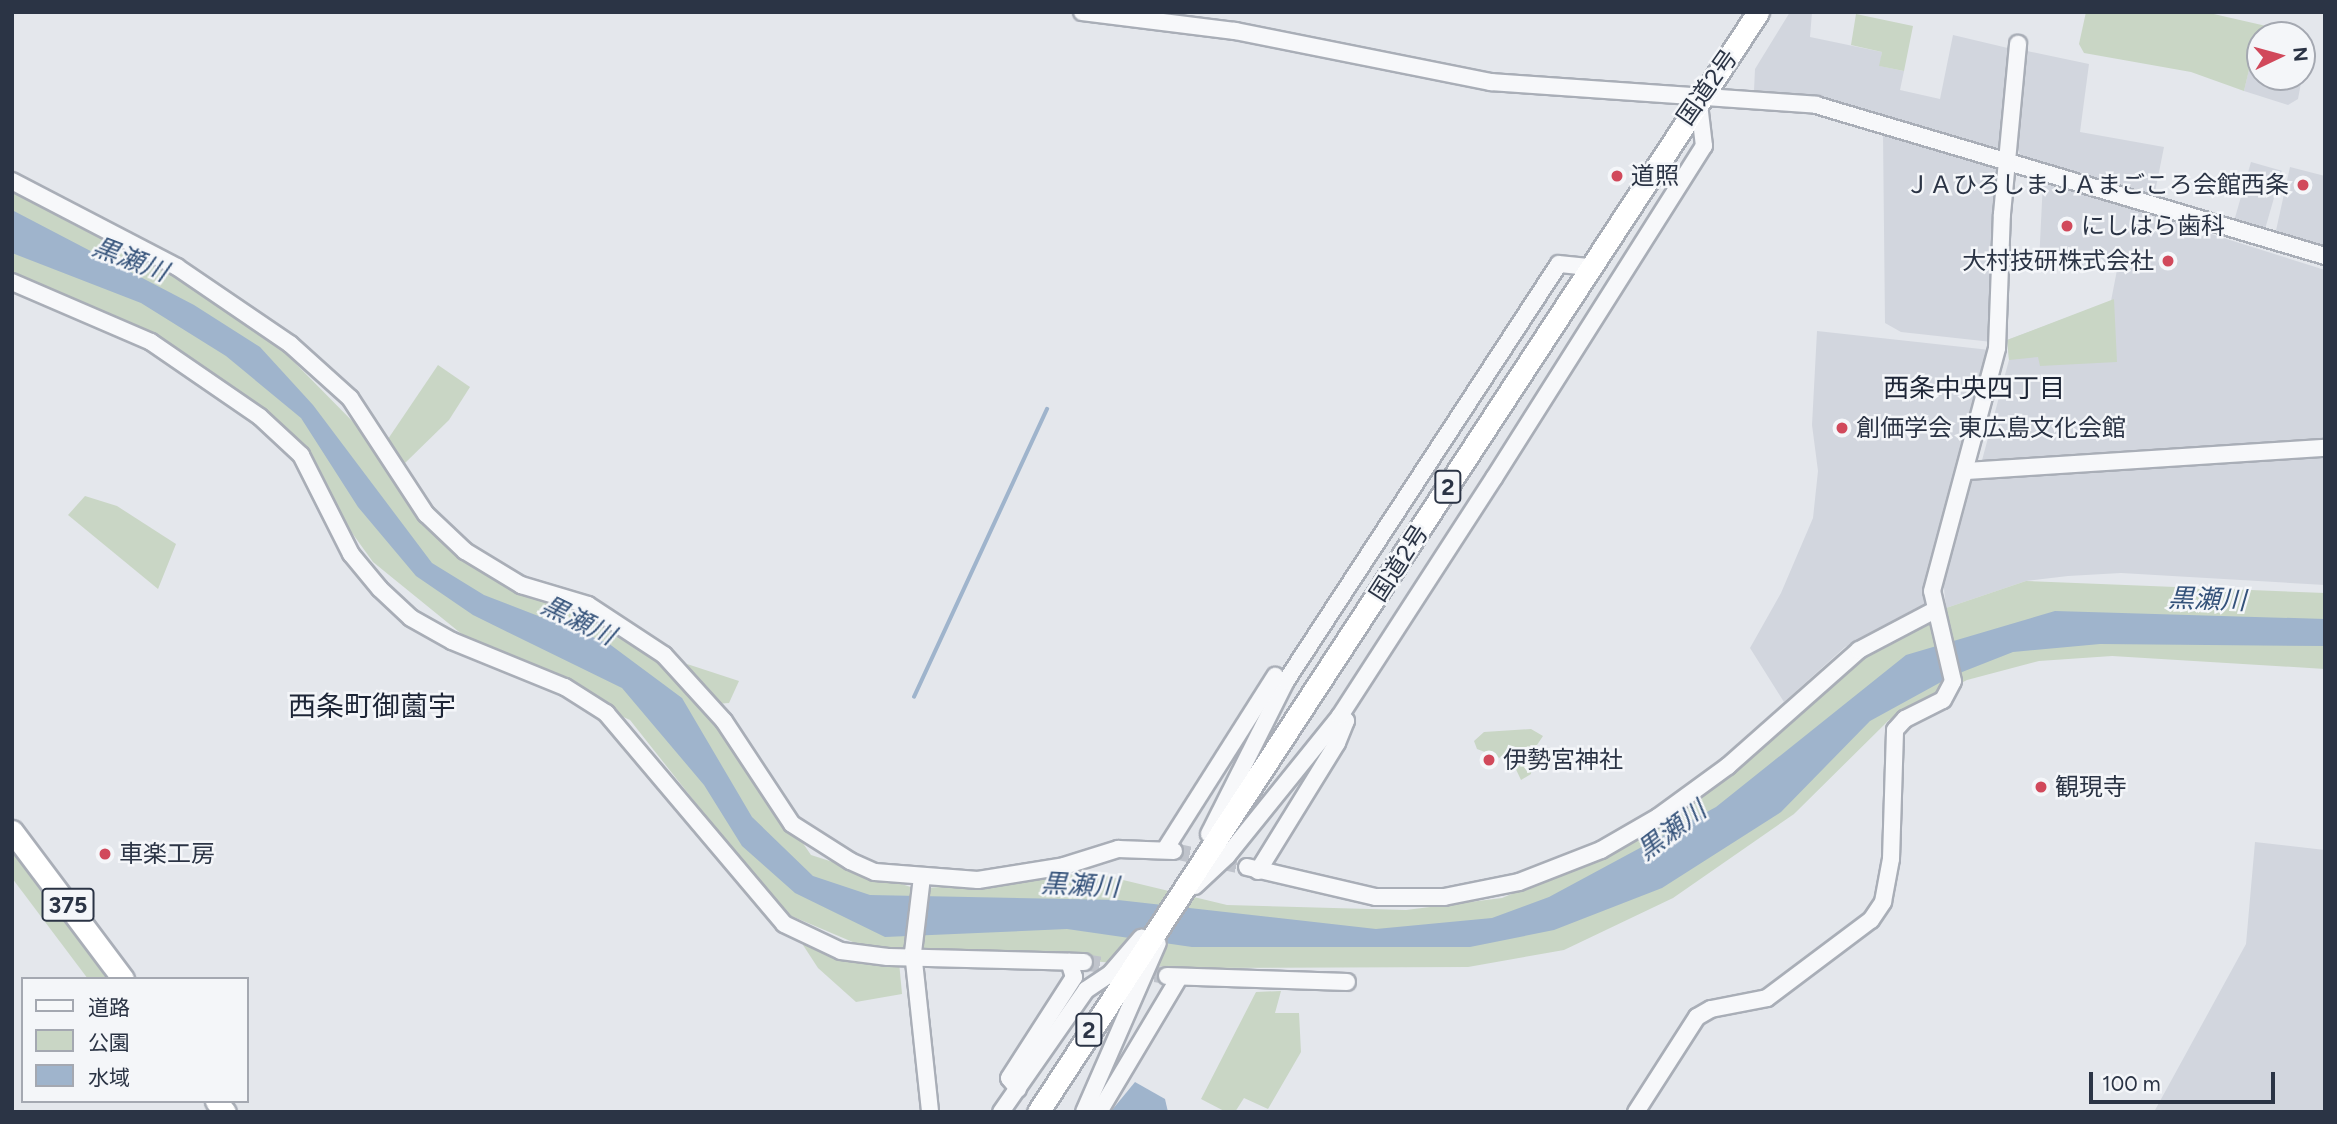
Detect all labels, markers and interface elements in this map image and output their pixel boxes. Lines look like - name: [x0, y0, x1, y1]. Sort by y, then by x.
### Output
- north arrow: [2246, 21, 2316, 91]
- street label: 国道2号: [1671, 44, 1743, 130]
- text: N: [2288, 46, 2313, 63]
- place label: 道照: [1631, 162, 1679, 190]
- marker: 道照: [1609, 168, 1625, 184]
- place label: ＪＡひろしまＪＡまごころ会館西条: [1905, 171, 2289, 199]
- marker: ＪＡひろしまＪＡまごころ会館西条: [2295, 177, 2311, 193]
- place label: にしはら歯科: [2081, 212, 2225, 240]
- marker: にしはら歯科: [2059, 218, 2075, 234]
- water label: 黒瀬川: [88, 231, 172, 289]
- place label: 大村技研株式会社: [1962, 247, 2154, 275]
- marker: 大村技研株式会社: [2160, 253, 2176, 269]
- district label: 西条中央四丁目: [1883, 373, 2065, 405]
- place label: 創価学会 東広島文化会館: [1856, 414, 2126, 442]
- marker: 創価学会 東広島文化会館: [1834, 420, 1850, 436]
- road number: 2: [1434, 467, 1462, 506]
- street label: 国道2号: [1364, 519, 1434, 607]
- water label: 黒瀬川: [2167, 583, 2247, 617]
- water label: 黒瀬川: [536, 590, 620, 652]
- district label: 西条町御薗宇: [288, 689, 456, 723]
- place label: 伊勢宮神社: [1503, 746, 1623, 774]
- marker: 伊勢宮神社: [1481, 752, 1497, 768]
- place label: 観現寺: [2055, 773, 2127, 801]
- marker: 観現寺: [2033, 779, 2049, 795]
- water label: 黒瀬川: [1631, 795, 1713, 867]
- place label: 車楽工房: [119, 840, 215, 868]
- marker: 車楽工房: [97, 846, 113, 862]
- water label: 黒瀬川: [1040, 868, 1120, 904]
- road number: 375: [40, 885, 96, 924]
- legend: [21, 977, 248, 1103]
- text: 道路: [88, 995, 130, 1020]
- road number: 2: [1075, 1010, 1103, 1050]
- text: 公園: [88, 1030, 130, 1055]
- scale bar: [2092, 1058, 2278, 1102]
- text: 水域: [88, 1065, 130, 1090]
- text: 100 m: [2102, 1071, 2161, 1096]

